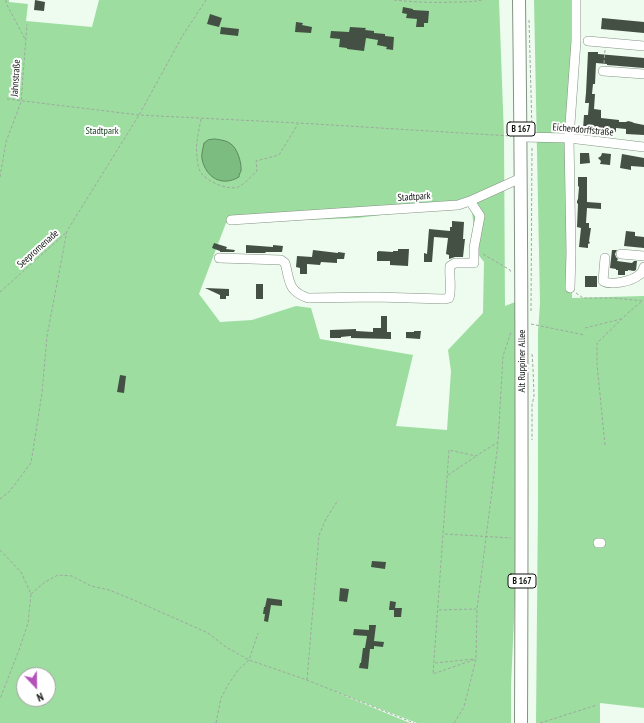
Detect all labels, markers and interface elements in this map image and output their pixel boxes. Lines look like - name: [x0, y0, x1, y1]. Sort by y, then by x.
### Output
- street label: Jahnstraße: [9, 59, 23, 97]
- street label: Eichendorffstraße: [552, 121, 614, 139]
- road number: B 167: [507, 122, 535, 136]
- park label: Stadtpark: [85, 125, 119, 137]
- street label: Stadtpark: [397, 190, 431, 204]
- street label: Seepromenade: [15, 227, 61, 271]
- street label: Alt Ruppiner Allee: [516, 330, 528, 392]
- road number: B 167: [508, 574, 536, 588]
- north arrow: [16, 667, 56, 707]
- text: N: [35, 690, 46, 705]

